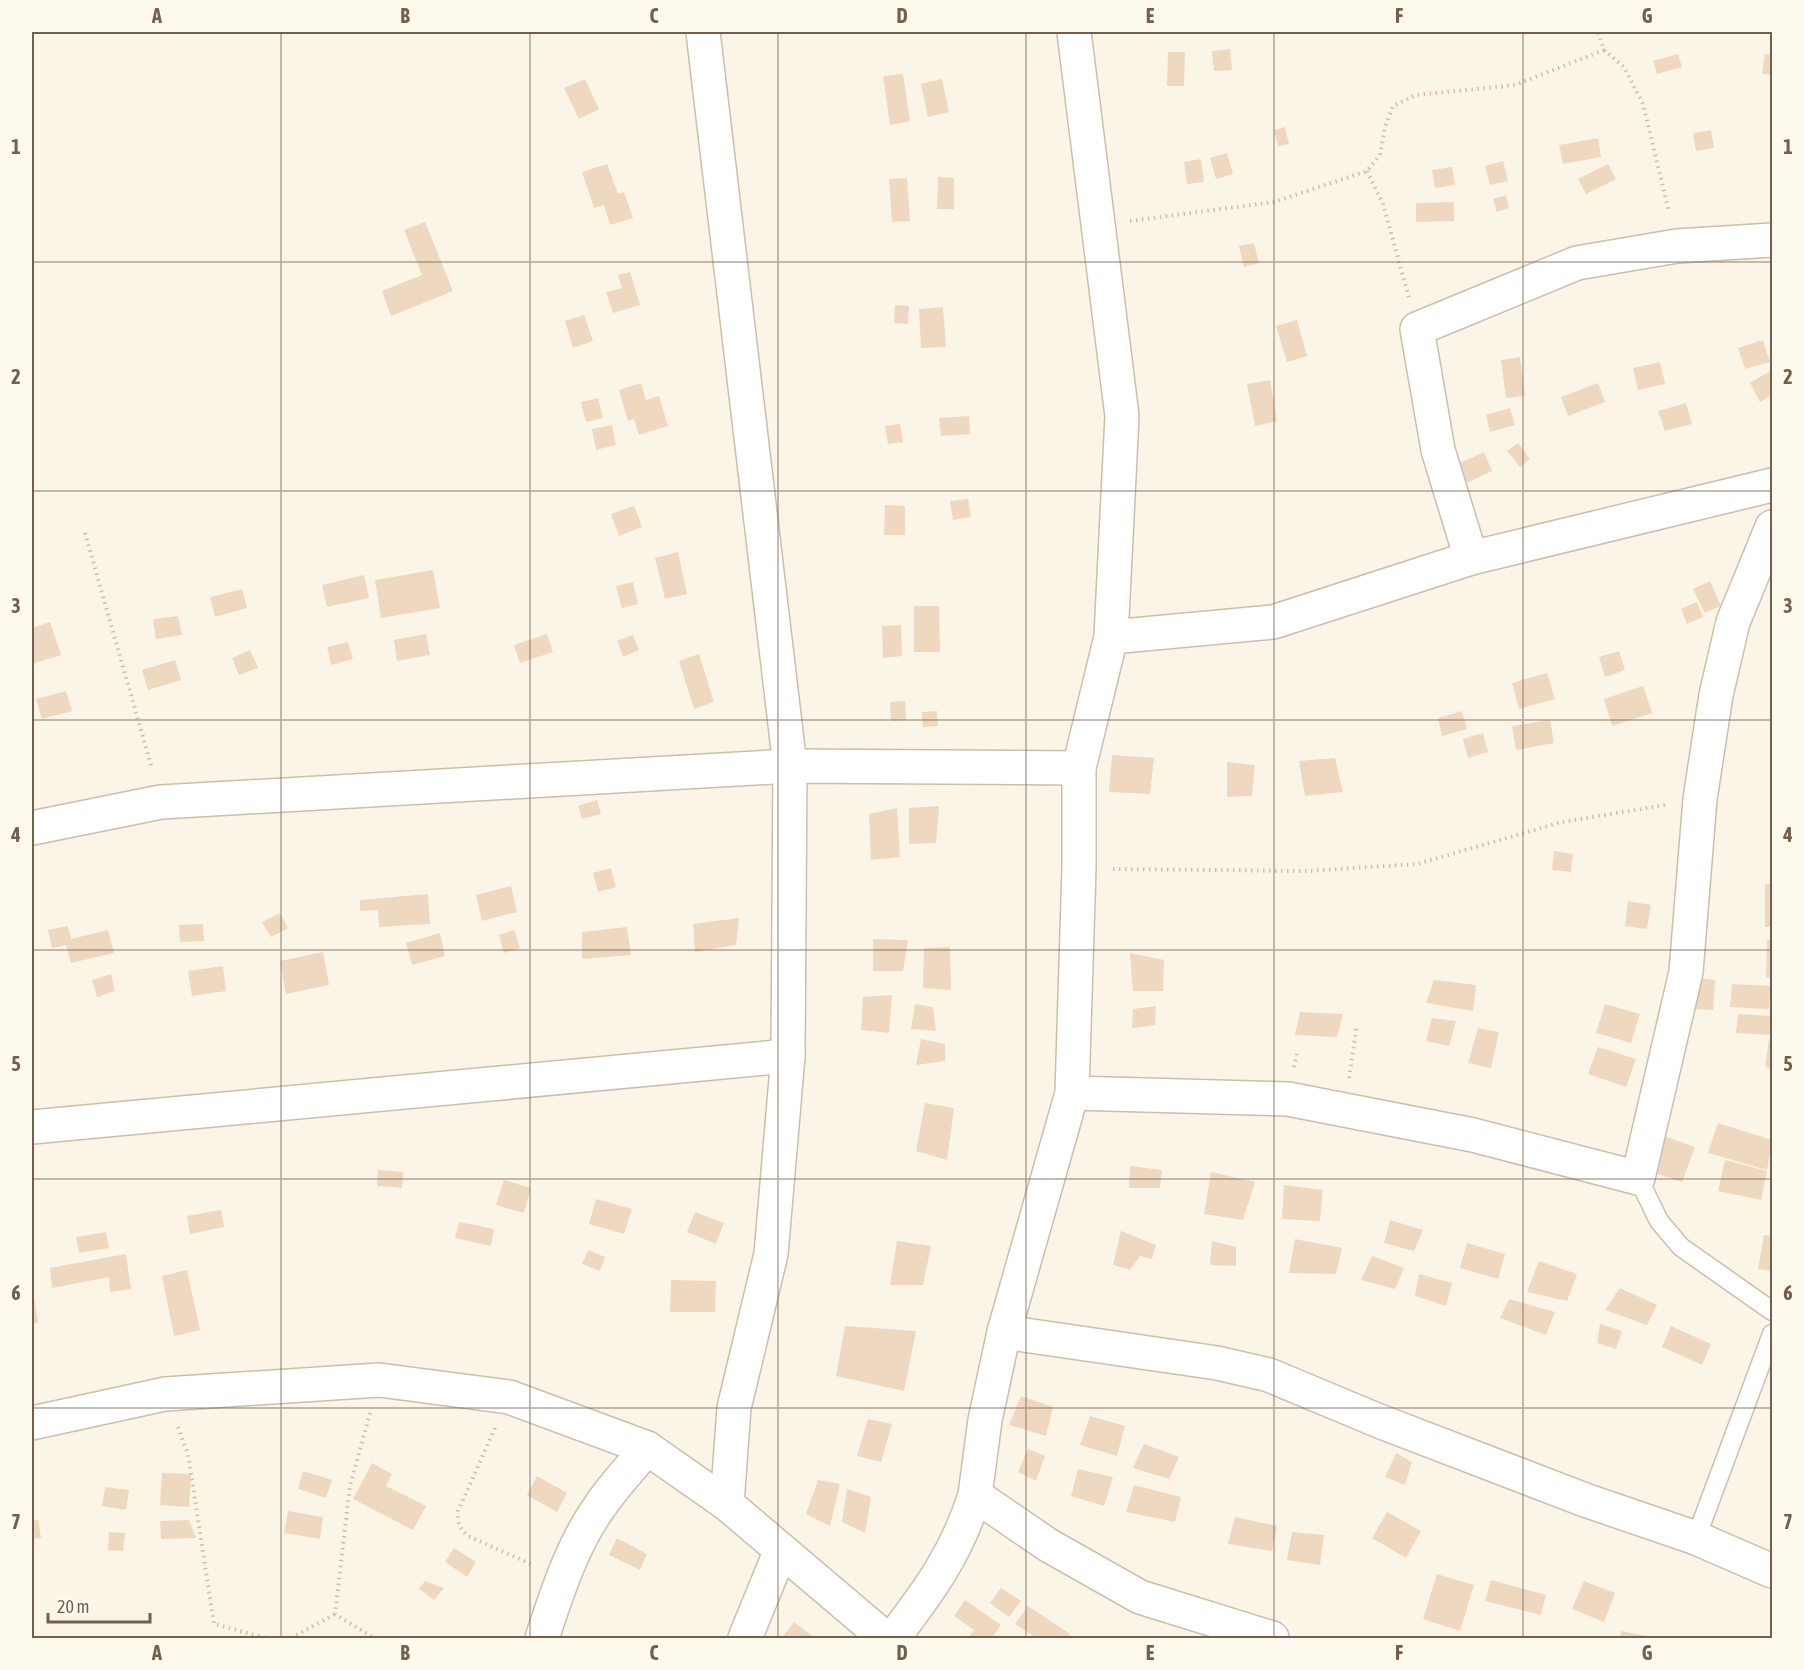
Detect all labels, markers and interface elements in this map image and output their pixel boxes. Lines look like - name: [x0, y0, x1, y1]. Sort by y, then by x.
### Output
- text: A: [151, 4, 162, 27]
- text: B: [400, 4, 410, 27]
- text: C: [650, 4, 659, 27]
- text: D: [896, 4, 908, 27]
- text: E: [1146, 4, 1155, 27]
- text: F: [1395, 4, 1403, 27]
- text: G: [1642, 4, 1653, 27]
- text: 1: [11, 135, 21, 158]
- text: 1: [1783, 135, 1793, 158]
- text: 2: [11, 365, 21, 388]
- text: 2: [1783, 365, 1793, 388]
- text: 3: [11, 594, 21, 617]
- text: 3: [1783, 594, 1793, 617]
- text: 4: [10, 823, 21, 846]
- text: 4: [1782, 823, 1793, 846]
- text: 5: [11, 1052, 21, 1075]
- text: 5: [1783, 1052, 1793, 1075]
- text: 6: [11, 1281, 21, 1304]
- text: 6: [1783, 1281, 1793, 1304]
- text: 7: [11, 1510, 21, 1533]
- text: 7: [1783, 1510, 1793, 1533]
- scale bar: [48, 1586, 150, 1624]
- text: 20 m: [57, 1596, 89, 1617]
- text: A: [151, 1641, 162, 1664]
- text: B: [400, 1641, 410, 1664]
- text: C: [650, 1641, 659, 1664]
- text: D: [896, 1641, 908, 1664]
- text: E: [1146, 1641, 1155, 1664]
- text: F: [1395, 1641, 1403, 1664]
- text: G: [1642, 1641, 1653, 1664]

